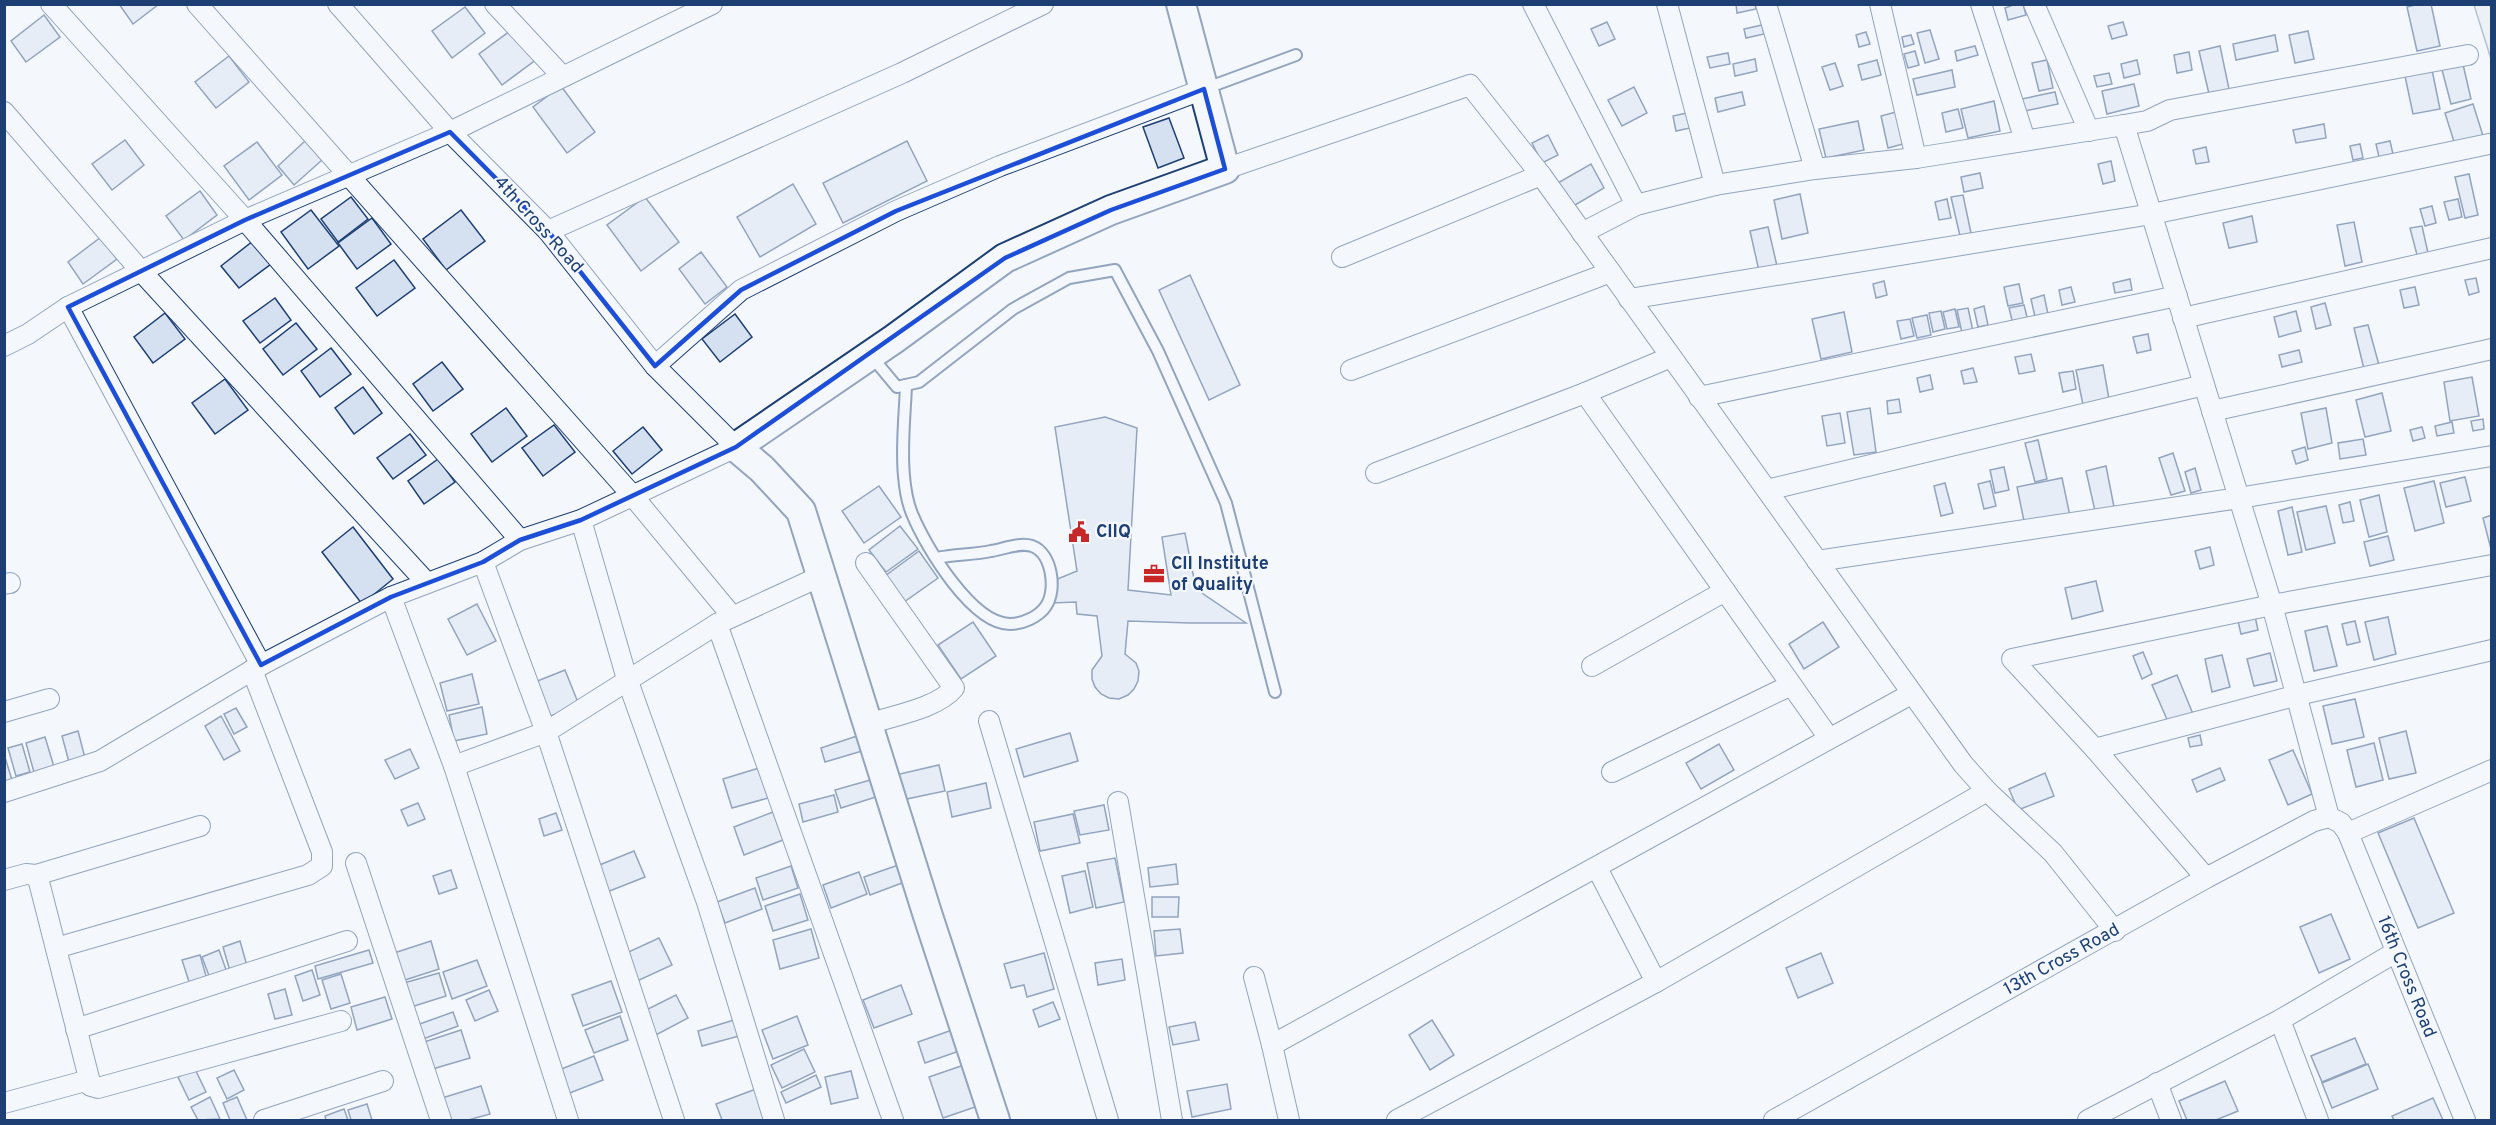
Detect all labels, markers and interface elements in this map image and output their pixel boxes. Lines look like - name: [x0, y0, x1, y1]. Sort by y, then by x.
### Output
- street label: 4th Cross Road: [488, 172, 588, 278]
- public building icon: CIIQ: [1067, 520, 1091, 544]
- place label: CIIQ: [1096, 521, 1131, 544]
- place label: CII Institute of Quality: [1171, 553, 1269, 597]
- office icon: CII Institute of Quality: [1142, 562, 1166, 586]
- street label: 16th Cross Road: [2371, 913, 2441, 1041]
- street label: 13th Cross Road: [2000, 919, 2124, 1001]

